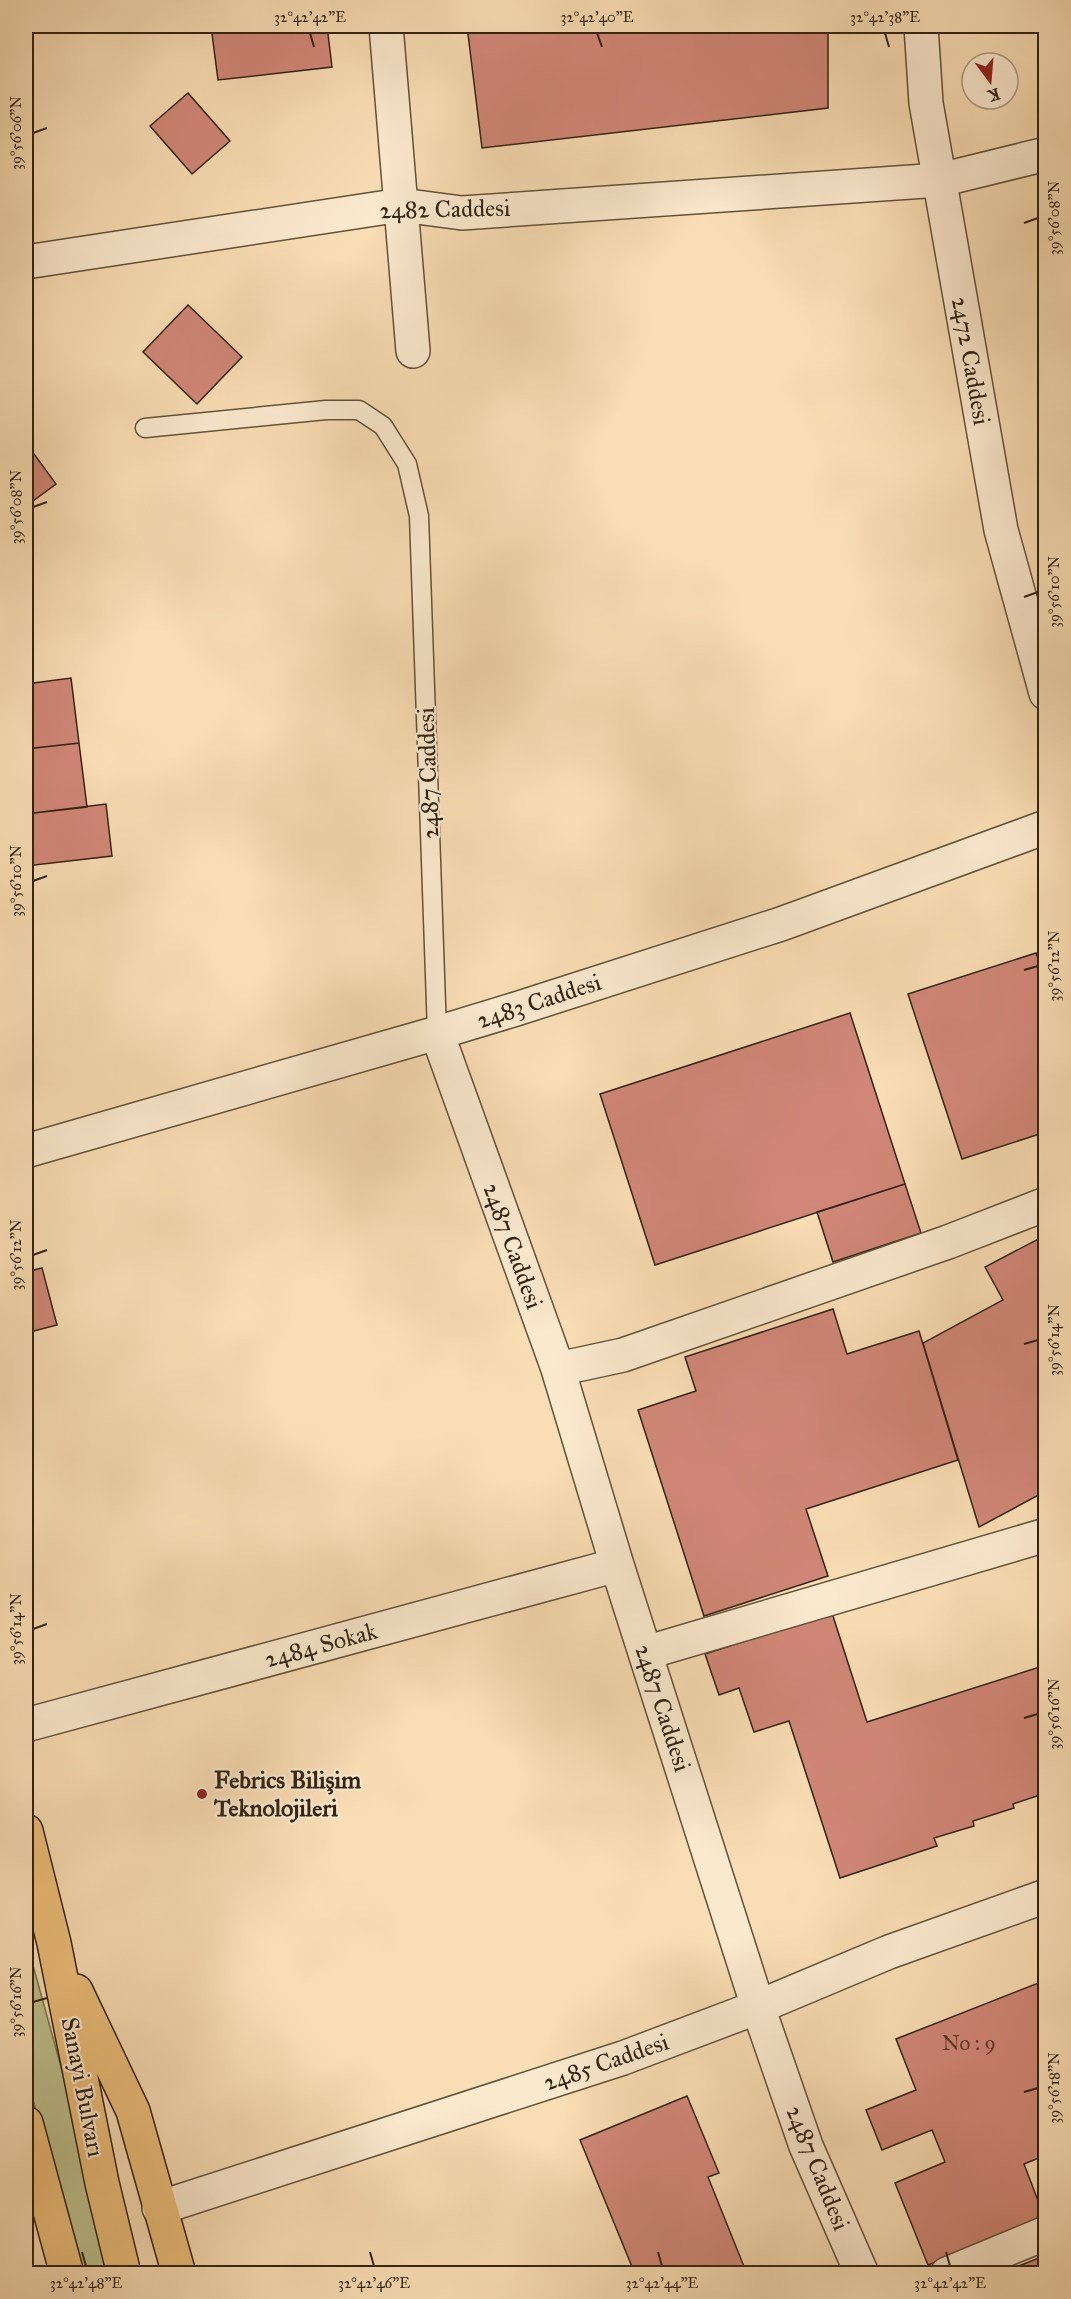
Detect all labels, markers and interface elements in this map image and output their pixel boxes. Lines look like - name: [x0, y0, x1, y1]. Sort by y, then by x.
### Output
- text: 32°42'42"E: [274, 8, 346, 26]
- text: 32°42'40"E: [560, 8, 634, 26]
- text: 32°42'38"E: [850, 8, 920, 26]
- north arrow: [960, 51, 1020, 111]
- text: K: [985, 84, 1002, 106]
- text: 39°56'06"N: [7, 96, 25, 170]
- text: 39°56'08"N: [1045, 181, 1063, 255]
- street label: 2482 Caddesi: [379, 193, 511, 225]
- street label: 2472 Caddesi: [945, 294, 997, 428]
- text: 39°56'08"N: [7, 470, 25, 544]
- text: 39°56'10"N: [1045, 556, 1063, 628]
- street label: 2487 Caddesi: [411, 706, 445, 839]
- text: 39°56'10"N: [7, 845, 25, 917]
- text: 39°56'12"N: [1045, 930, 1063, 1001]
- street label: 2483 Caddesi: [473, 967, 605, 1035]
- street label: 2487 Caddesi: [476, 1179, 550, 1313]
- text: 39°56'12"N: [7, 1219, 25, 1290]
- text: 39°56'14"N: [1045, 1304, 1063, 1376]
- text: 39°56'14"N: [7, 1593, 25, 1665]
- street label: 2484 Sokak: [262, 1615, 381, 1674]
- street label: 2487 Caddesi: [628, 1641, 698, 1776]
- text: 39°56'16"N: [1045, 1678, 1063, 1750]
- place label: Febrics Bilişim Teknolojileri: [213, 1765, 362, 1823]
- marker: Febrics Bilişim Teknolojileri: [195, 1787, 209, 1801]
- text: 39°56'16"N: [7, 1966, 25, 2038]
- street label: Sanayi Bulvarı: [55, 2015, 111, 2160]
- street label: 2485 Caddesi: [540, 2026, 673, 2097]
- house number: No : 9: [942, 2030, 996, 2056]
- text: 39°56'18"N: [1045, 2052, 1063, 2124]
- street label: 2487 Caddesi: [779, 2101, 857, 2235]
- text: 32°42'48"E: [50, 2274, 122, 2292]
- text: 32°42'46"E: [338, 2274, 410, 2292]
- text: 32°42'44"E: [626, 2274, 699, 2292]
- text: 32°42'42"E: [914, 2274, 986, 2292]

